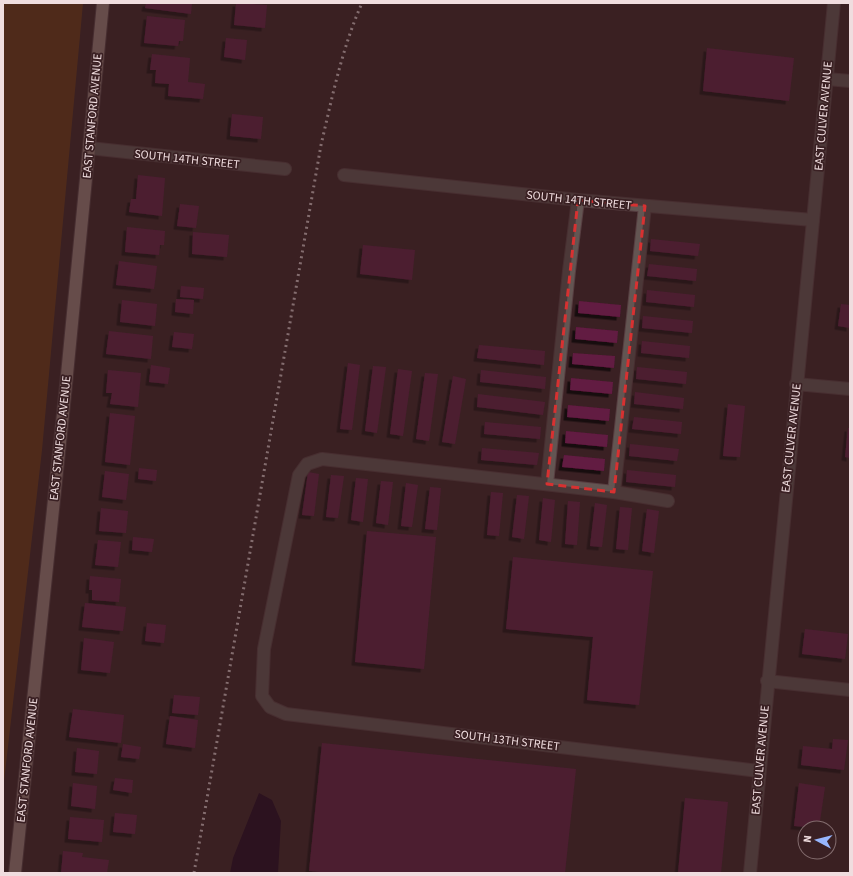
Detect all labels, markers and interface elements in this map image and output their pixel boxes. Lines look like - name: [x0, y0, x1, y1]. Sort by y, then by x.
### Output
- street label: EAST STANFORD AVENUE: [79, 53, 106, 179]
- street label: EAST CULVER AVENUE: [810, 61, 837, 171]
- street label: SOUTH 14TH STREET: [133, 146, 241, 174]
- street label: SOUTH 14TH STREET: [525, 187, 633, 215]
- street label: EAST STANFORD AVENUE: [45, 375, 76, 501]
- street label: EAST CULVER AVENUE: [777, 383, 806, 493]
- street label: EAST STANFORD AVENUE: [12, 697, 43, 823]
- street label: EAST CULVER AVENUE: [747, 705, 774, 815]
- street label: SOUTH 13TH STREET: [453, 726, 561, 755]
- north arrow: [797, 820, 837, 860]
- text: N: [800, 834, 815, 843]

